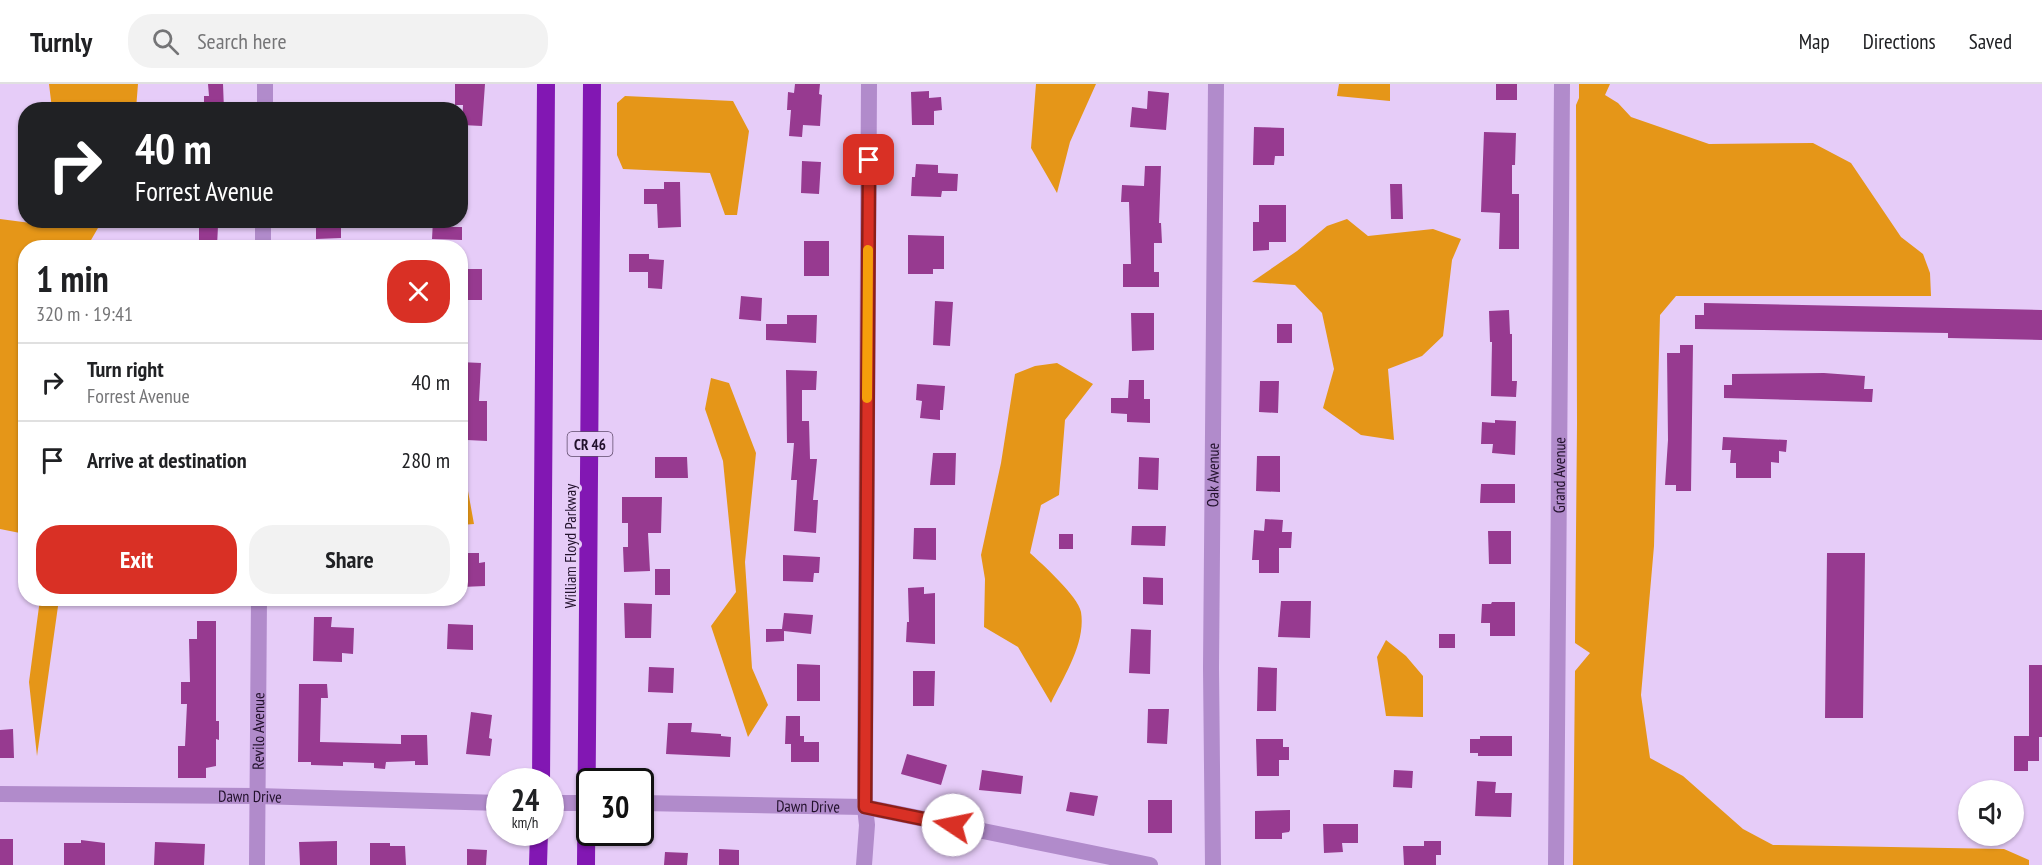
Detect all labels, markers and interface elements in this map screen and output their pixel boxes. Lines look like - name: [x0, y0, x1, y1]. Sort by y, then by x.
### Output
- search box: [128, 14, 548, 68]
- text: Turnly: [30, 23, 92, 60]
- icon: search: [149, 25, 182, 58]
- text: Search here: [197, 27, 287, 55]
- text: Map: [1799, 28, 1830, 55]
- text: Directions: [1863, 28, 1936, 55]
- text: Saved: [1969, 28, 2012, 55]
- text: 40 m: [135, 121, 212, 176]
- icon: right: [36, 126, 114, 204]
- pin: [843, 134, 894, 185]
- icon: arrive: [852, 143, 885, 176]
- text: Forrest Avenue: [135, 174, 274, 208]
- text: 1 min: [36, 255, 109, 302]
- button: close: [387, 260, 450, 323]
- text: 320 m · 19:41: [36, 301, 133, 327]
- text: Turn right: [87, 355, 164, 383]
- icon: right: [36, 366, 69, 399]
- text: 40 m: [411, 368, 450, 396]
- text: Forrest Avenue: [87, 383, 190, 409]
- road number: CR 46: [568, 432, 612, 456]
- street label: Grand Avenue: [1549, 437, 1569, 513]
- street label: Oak Avenue: [1202, 443, 1223, 507]
- icon: arrive: [36, 444, 69, 477]
- text: Arrive at destination: [87, 446, 247, 474]
- text: 280 m: [401, 446, 450, 474]
- street label: William Floyd Parkway: [560, 484, 580, 608]
- button: Exit: [36, 525, 237, 594]
- button: Share: [249, 525, 450, 594]
- street label: Revilo Avenue: [248, 692, 268, 770]
- speed limit sign: 30: [576, 768, 654, 846]
- text: 24: [511, 780, 539, 819]
- map controls: [1958, 780, 2024, 846]
- button: sound: [1958, 780, 2024, 846]
- street label: Dawn Drive: [218, 786, 282, 807]
- position arrow: [921, 793, 985, 857]
- street label: Dawn Drive: [776, 795, 840, 817]
- text: km/h: [512, 813, 538, 832]

